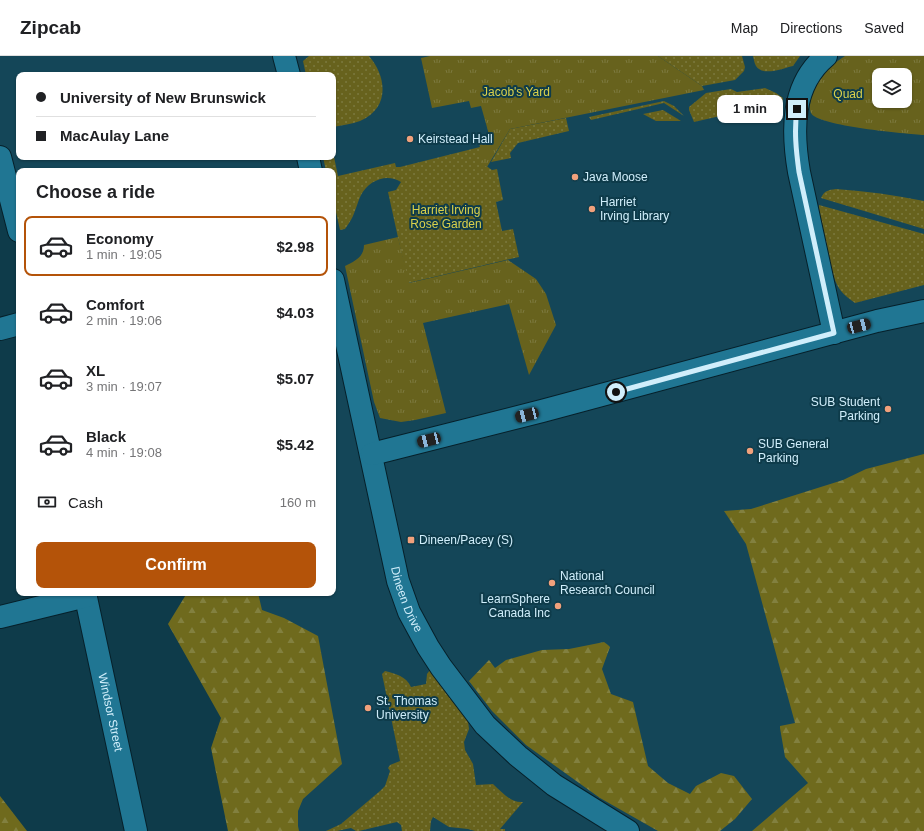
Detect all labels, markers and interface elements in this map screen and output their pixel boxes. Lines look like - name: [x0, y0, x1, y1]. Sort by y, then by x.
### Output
- text: Zipcab: [20, 17, 81, 38]
- text: Map: [731, 20, 758, 36]
- text: Directions: [780, 20, 842, 36]
- text: Saved: [864, 20, 904, 36]
- map controls: [872, 68, 912, 108]
- button: layers: [872, 68, 912, 108]
- park label: Jacob's Yard: [482, 85, 550, 99]
- park label: Quad: [833, 87, 863, 101]
- text: University of New Brunswick: [60, 89, 266, 106]
- callout: 1 min: [717, 95, 783, 123]
- route end: [788, 100, 806, 118]
- text: 1 min: [733, 101, 767, 116]
- text: MacAulay Lane: [60, 127, 169, 144]
- place label: Keirstead Hall: [418, 132, 493, 146]
- marker: Keirstead Hall: [405, 134, 415, 144]
- place label: Java Moose: [583, 170, 648, 184]
- marker: Java Moose: [570, 172, 580, 182]
- text: Choose a ride: [36, 182, 155, 202]
- place label: Harriet Irving Library: [600, 195, 669, 223]
- park label: Harriet Irving Rose Garden: [410, 203, 482, 231]
- marker: Harriet Irving Library: [587, 204, 597, 214]
- icon: car: [38, 228, 74, 264]
- text: Economy: [86, 230, 154, 247]
- text: $2.98: [276, 238, 314, 255]
- text: 1 min · 19:05: [86, 247, 162, 262]
- icon: car: [38, 294, 74, 330]
- text: Comfort: [86, 296, 144, 313]
- text: $4.03: [276, 304, 314, 321]
- text: 2 min · 19:06: [86, 313, 162, 328]
- car: [846, 317, 872, 335]
- icon: car: [38, 360, 74, 396]
- text: XL: [86, 362, 105, 379]
- text: $5.07: [276, 370, 314, 387]
- text: 3 min · 19:07: [86, 379, 162, 394]
- route start: [607, 383, 625, 401]
- place label: SUB Student Parking: [811, 395, 881, 423]
- marker: SUB Student Parking: [883, 404, 893, 414]
- car: [514, 406, 540, 424]
- icon: car: [38, 426, 74, 462]
- text: Black: [86, 428, 126, 445]
- car: [416, 431, 442, 449]
- text: $5.42: [276, 436, 314, 453]
- place label: SUB General Parking: [758, 437, 829, 465]
- text: 4 min · 19:08: [86, 445, 162, 460]
- marker: SUB General Parking: [745, 446, 755, 456]
- icon: cash: [36, 491, 58, 513]
- text: Cash: [68, 494, 103, 511]
- text: 160 m: [280, 495, 316, 510]
- place label: Dineen/Pacey (S): [419, 533, 513, 547]
- marker: Dineen/Pacey (S): [406, 535, 416, 545]
- button: Confirm: [36, 542, 316, 588]
- street label: Dineen Drive: [388, 565, 426, 635]
- place label: National Research Council: [560, 569, 655, 597]
- marker: National Research Council: [547, 578, 557, 588]
- place label: LearnSphere Canada Inc: [481, 592, 550, 620]
- marker: LearnSphere Canada Inc: [553, 601, 563, 611]
- street label: Windsor Street: [95, 672, 126, 753]
- place label: St. Thomas University: [376, 694, 437, 722]
- marker: St. Thomas University: [363, 703, 373, 713]

